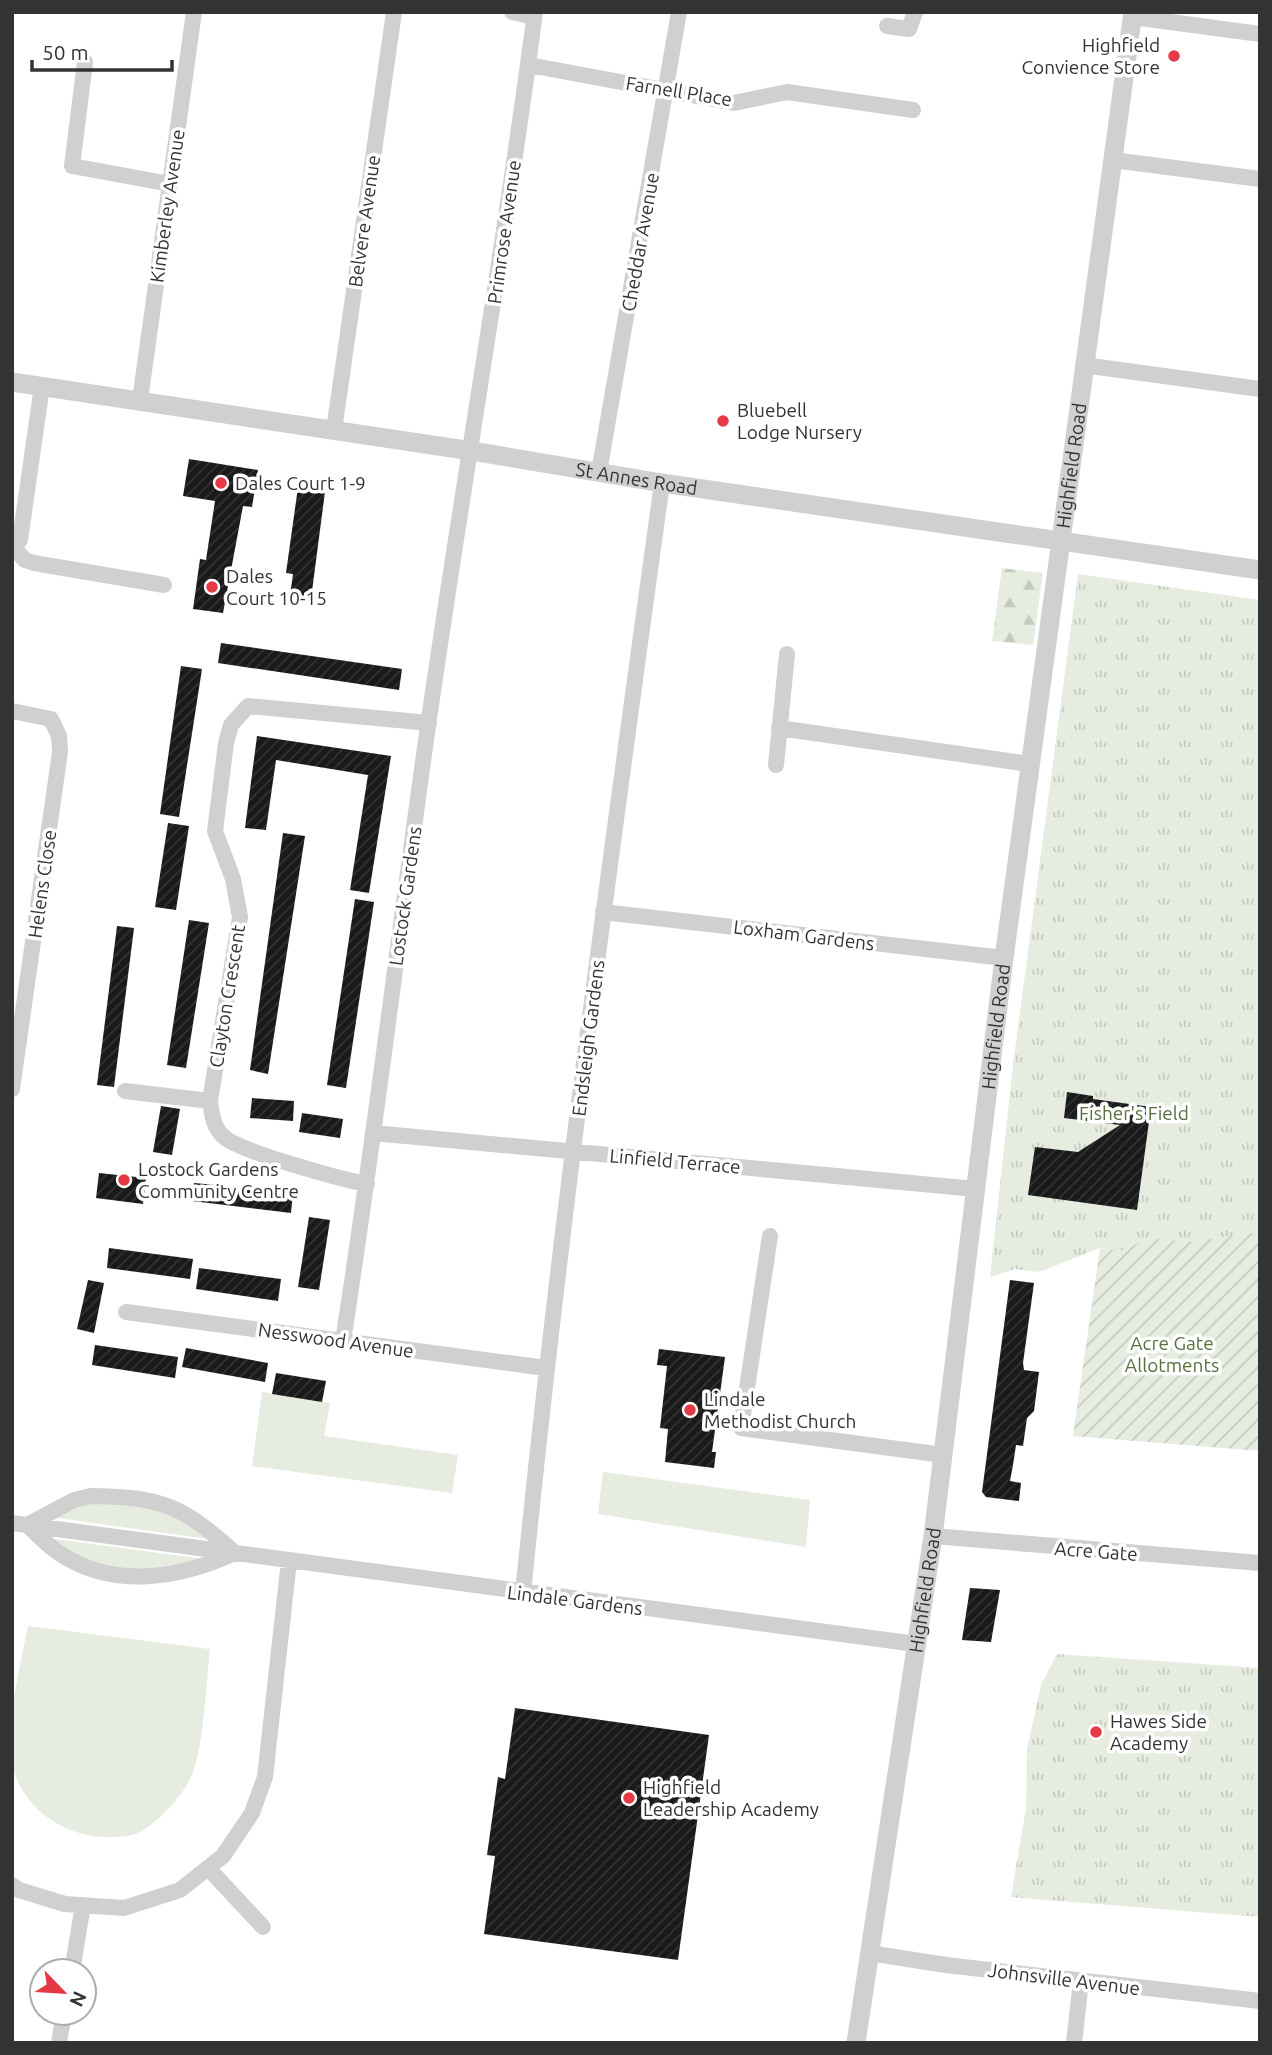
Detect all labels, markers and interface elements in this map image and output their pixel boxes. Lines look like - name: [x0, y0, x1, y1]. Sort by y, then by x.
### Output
- scale bar: [32, 28, 172, 72]
- place label: Highfield Convience Store: [1021, 34, 1160, 78]
- text: 50 m: [42, 40, 89, 64]
- marker: Highfield Convience Store: [1166, 48, 1182, 64]
- street label: Farnell Place: [624, 72, 734, 110]
- street label: Kimberley Avenue: [145, 128, 189, 284]
- street label: Belvere Avenue: [344, 153, 384, 289]
- street label: Primrose Avenue: [483, 159, 525, 305]
- street label: Cheddar Avenue: [617, 171, 663, 313]
- place label: Bluebell Lodge Nursery: [737, 399, 862, 443]
- street label: Highfield Road: [1052, 402, 1091, 530]
- marker: Bluebell Lodge Nursery: [715, 413, 731, 429]
- street label: St Annes Road: [574, 458, 699, 499]
- place label: Dales Court 1-9: [235, 472, 366, 494]
- marker: Dales Court 1-9: [213, 475, 229, 491]
- place label: Dales Court 10-15: [226, 565, 327, 609]
- marker: Dales Court 10-15: [204, 579, 220, 595]
- street label: Lostock Gardens: [384, 825, 426, 967]
- street label: Helens Close: [24, 828, 60, 940]
- street label: Loxham Gardens: [732, 915, 876, 955]
- street label: Clayton Crescent: [205, 922, 249, 1069]
- street label: Endsleigh Gardens: [567, 959, 609, 1117]
- street label: Highfield Road: [977, 963, 1014, 1091]
- park label: Fisher's Field: [1079, 1102, 1189, 1124]
- street label: Linfield Terrace: [609, 1144, 741, 1178]
- place label: Lostock Gardens Community Centre: [138, 1158, 299, 1202]
- marker: Lostock Gardens Community Centre: [116, 1172, 132, 1188]
- street label: Nesswood Avenue: [257, 1318, 415, 1362]
- park label: Acre Gate Allotments: [1125, 1332, 1219, 1376]
- place label: Lindale Methodist Church: [704, 1388, 856, 1432]
- marker: Lindale Methodist Church: [682, 1402, 698, 1418]
- street label: Highfield Road: [904, 1526, 945, 1654]
- street label: Acre Gate: [1054, 1537, 1138, 1565]
- street label: Lindale Gardens: [506, 1581, 644, 1619]
- place label: Hawes Side Academy: [1110, 1710, 1207, 1754]
- marker: Hawes Side Academy: [1088, 1724, 1104, 1740]
- place label: Highfield Leadership Academy: [643, 1776, 819, 1820]
- marker: Highfield Leadership Academy: [621, 1790, 637, 1806]
- north arrow: [28, 1957, 98, 2027]
- street label: Johnsville Avenue: [987, 1959, 1141, 1999]
- text: N: [65, 1988, 91, 2010]

